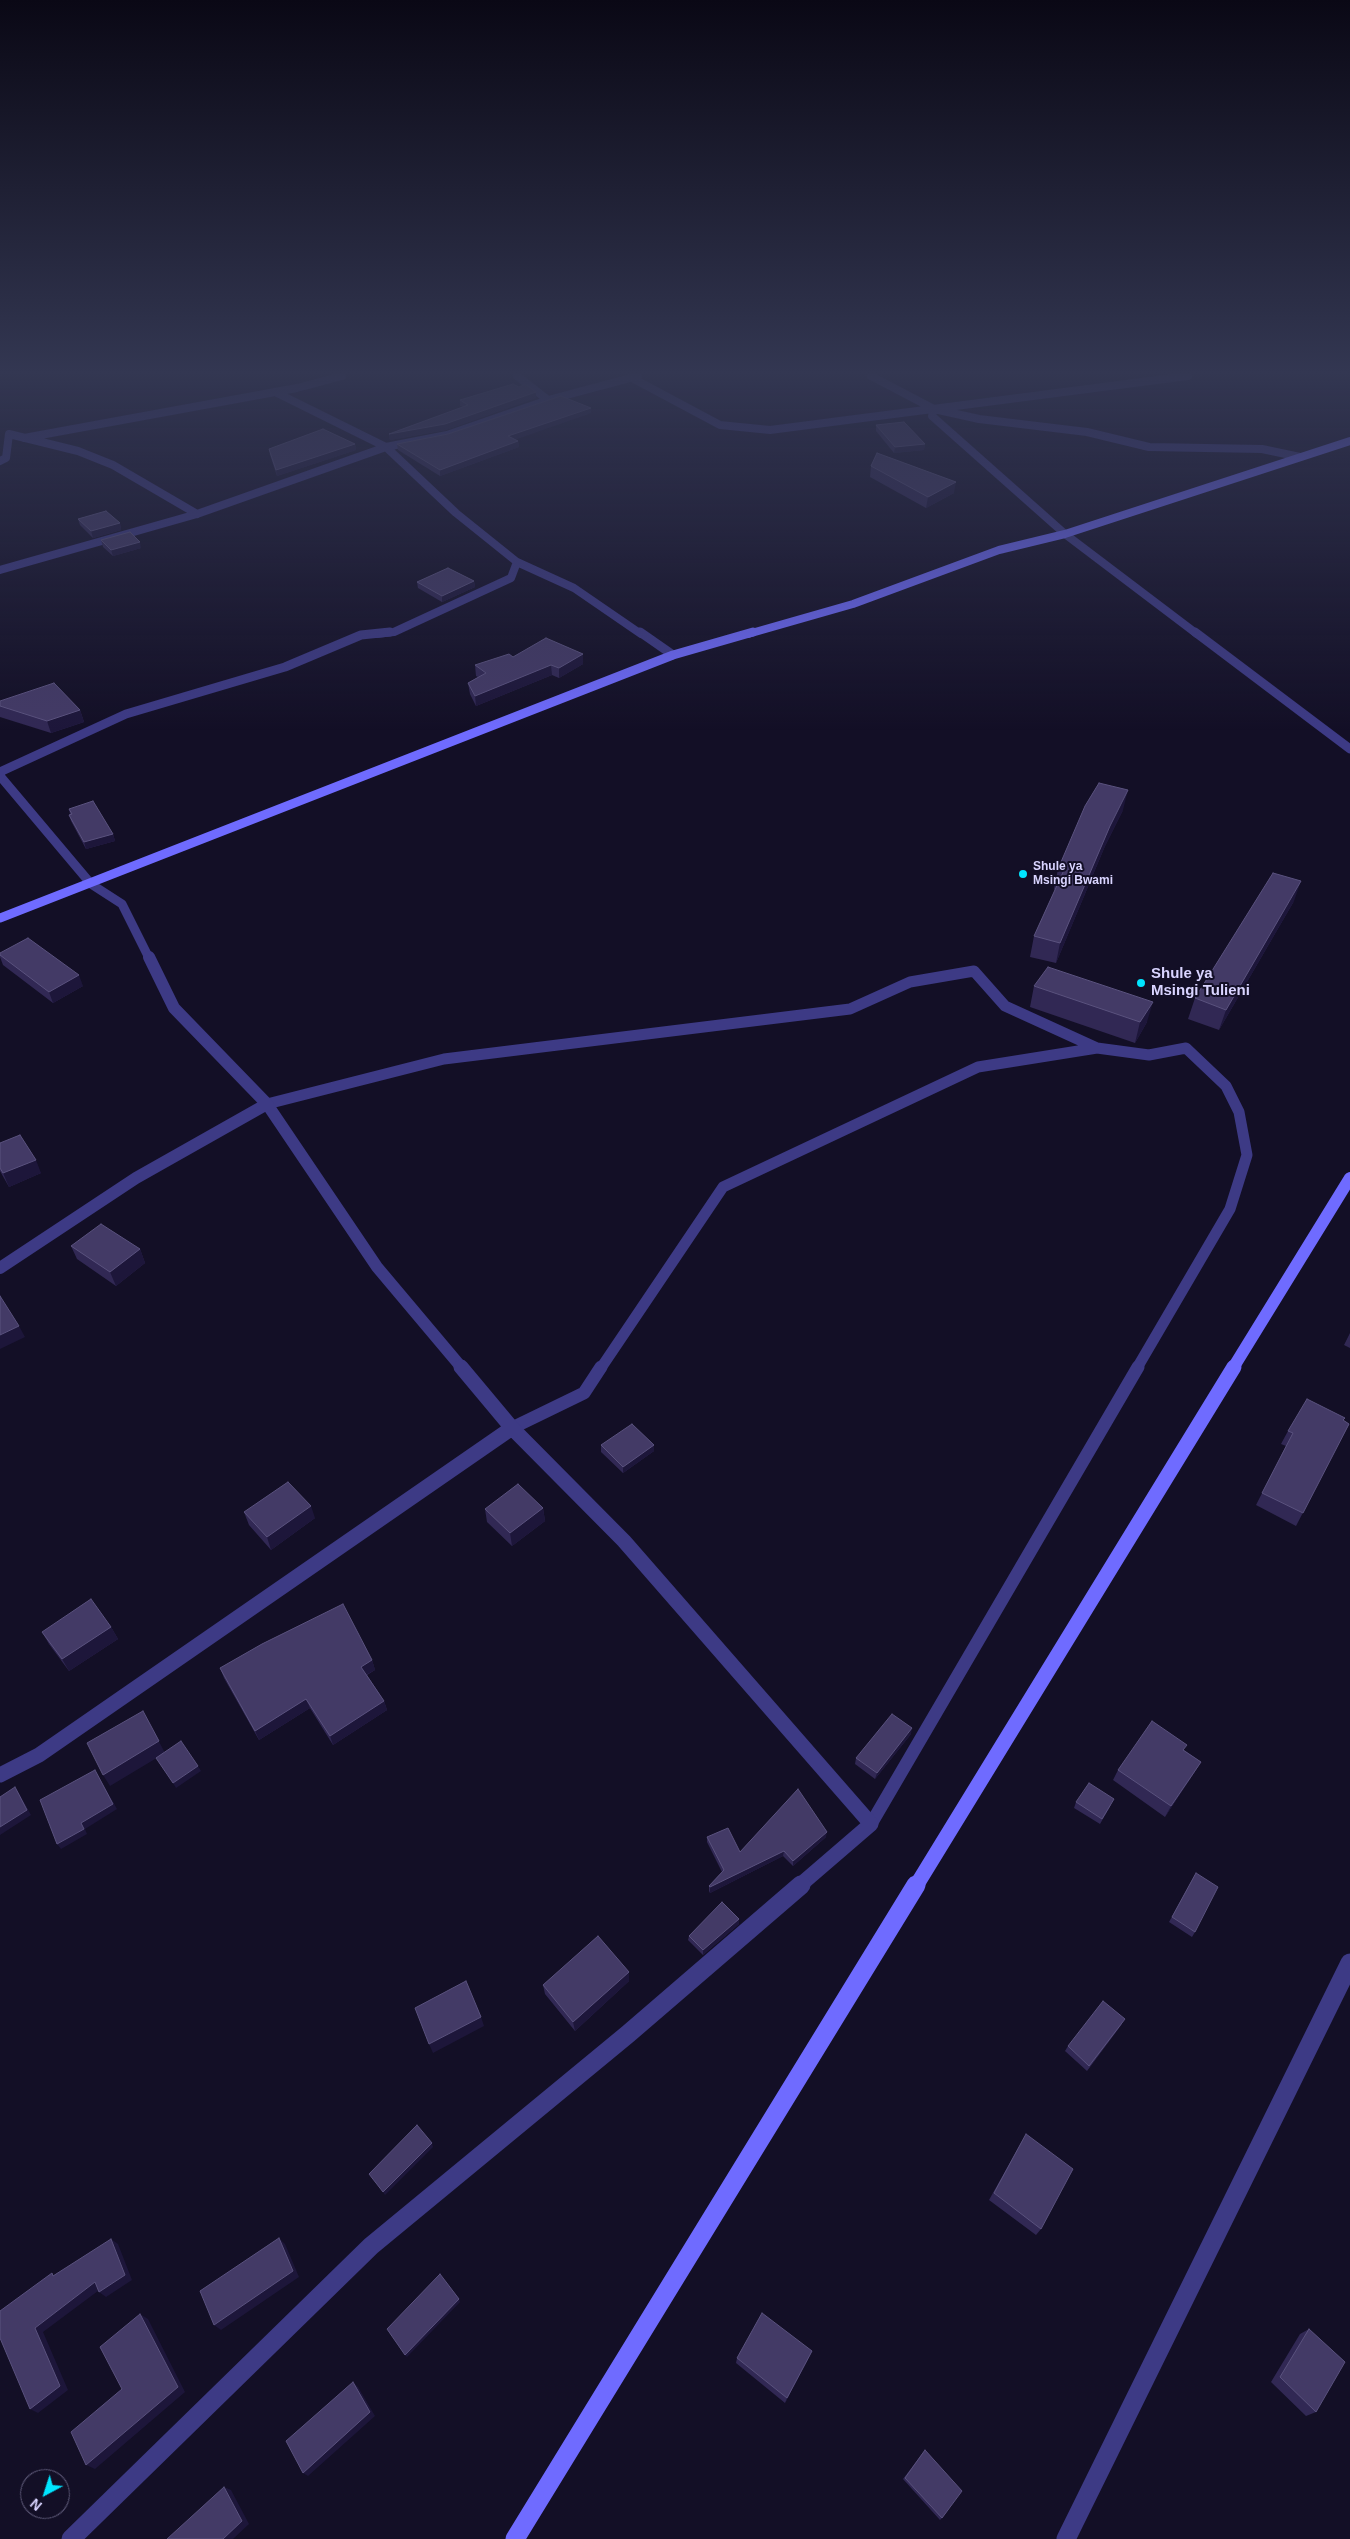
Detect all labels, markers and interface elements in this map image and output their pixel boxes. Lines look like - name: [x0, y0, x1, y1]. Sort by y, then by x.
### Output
- place label: Shule ya Msingi Bwami: [1033, 860, 1113, 888]
- marker: Shule ya Msingi Bwami: [1017, 868, 1029, 880]
- place label: Shule ya Msingi Tulieni: [1151, 965, 1250, 1000]
- marker: Shule ya Msingi Tulieni: [1135, 977, 1147, 989]
- north arrow: [20, 2469, 70, 2519]
- text: N: [27, 2495, 45, 2514]

